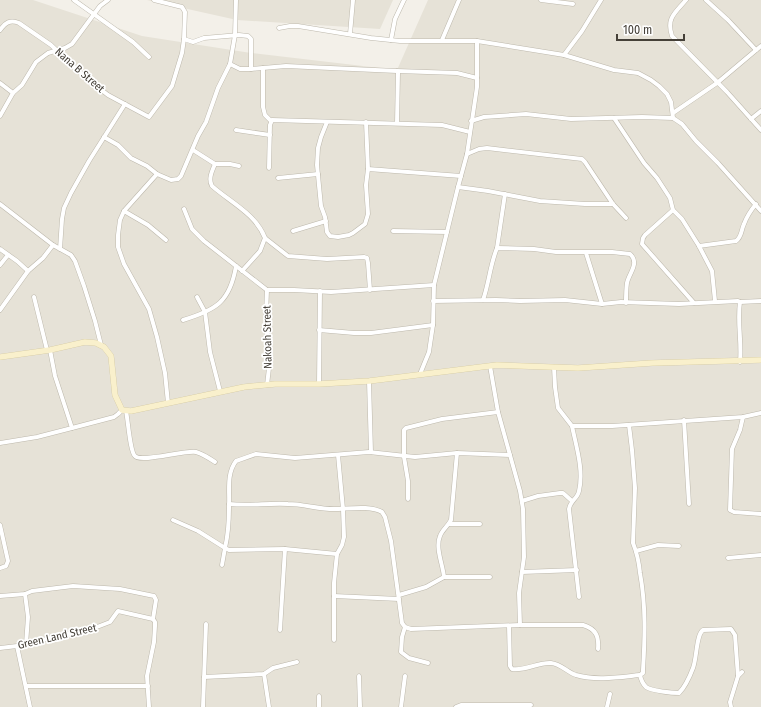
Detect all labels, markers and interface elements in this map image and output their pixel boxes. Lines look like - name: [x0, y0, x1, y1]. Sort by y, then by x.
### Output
- scale bar: [617, 16, 684, 42]
- text: 100 m: [623, 23, 652, 37]
- street label: Nana B Street: [52, 45, 107, 96]
- street label: Nakoah Street: [260, 305, 275, 369]
- street label: Green Land Street: [16, 621, 98, 652]

